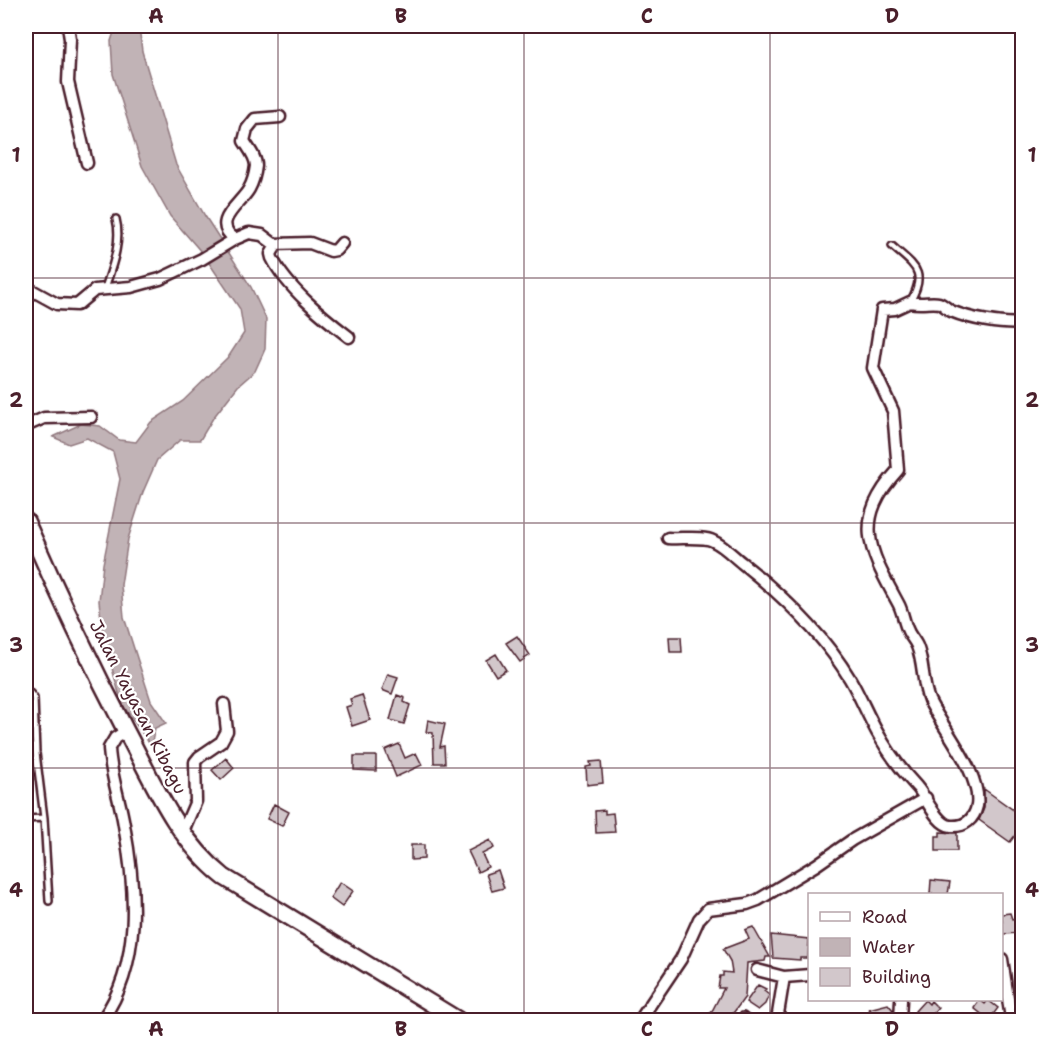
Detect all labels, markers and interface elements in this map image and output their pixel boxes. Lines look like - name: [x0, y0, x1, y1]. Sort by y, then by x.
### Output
- text: A: [148, 3, 164, 29]
- text: B: [395, 3, 407, 29]
- text: C: [641, 3, 653, 29]
- text: D: [885, 3, 899, 29]
- text: 1: [11, 142, 21, 168]
- text: 1: [1027, 142, 1037, 168]
- text: 2: [9, 387, 23, 413]
- text: 2: [1025, 387, 1039, 413]
- street label: Jalan Yayasan Kibagu: [84, 616, 192, 798]
- text: 3: [9, 632, 23, 658]
- text: 3: [1025, 632, 1039, 658]
- text: 4: [9, 877, 23, 903]
- text: 4: [1025, 877, 1039, 903]
- legend: [808, 893, 1003, 1001]
- text: Road: [862, 905, 907, 929]
- text: Water: [862, 935, 915, 959]
- text: Building: [862, 965, 931, 989]
- text: A: [148, 1016, 164, 1042]
- text: B: [395, 1016, 407, 1042]
- text: C: [641, 1016, 653, 1042]
- text: D: [885, 1016, 899, 1042]

